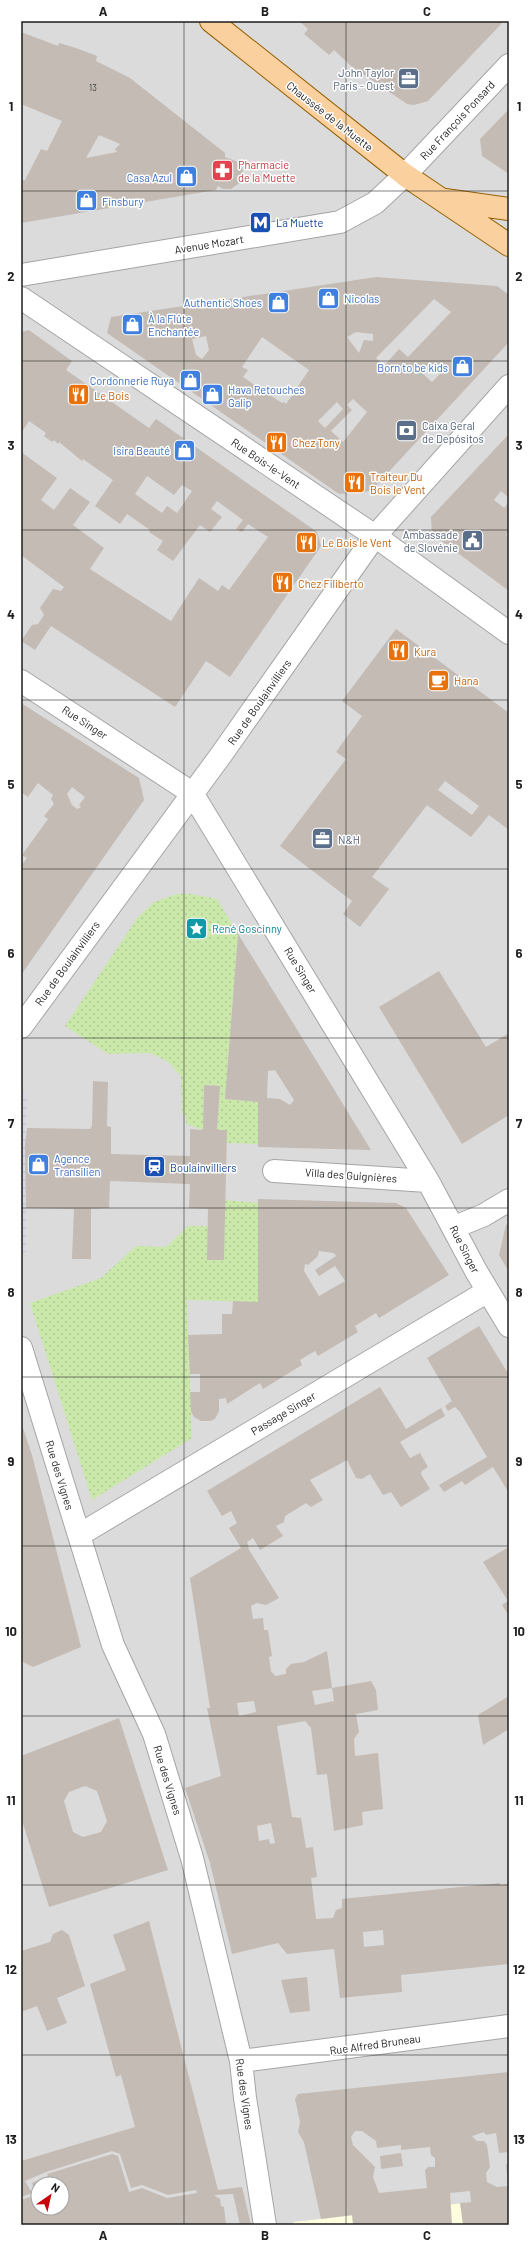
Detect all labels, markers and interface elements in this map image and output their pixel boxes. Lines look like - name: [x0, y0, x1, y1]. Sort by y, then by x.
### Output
- text: A: [99, 3, 108, 19]
- text: B: [261, 3, 269, 19]
- text: C: [423, 3, 431, 19]
- office icon: John Taylor Paris - Ouest: [396, 65, 422, 91]
- place label: John Taylor Paris - Ouest: [333, 66, 394, 92]
- street label: Chaussée de la Muette: [284, 78, 376, 154]
- street label: Rue François Ponsard: [417, 78, 497, 162]
- house number: 13: [89, 82, 97, 93]
- text: 1: [9, 98, 13, 114]
- text: 1: [517, 98, 521, 114]
- pharmacy icon: Pharmacie de la Muette: [210, 157, 236, 183]
- place label: Pharmacie de la Muette: [238, 158, 296, 184]
- shop icon: Casa Azul: [174, 164, 200, 190]
- place label: Casa Azul: [127, 171, 172, 184]
- shop icon: Finsbury: [73, 188, 99, 214]
- place label: Finsbury: [102, 195, 144, 208]
- metro station icon: La Muette: [248, 209, 274, 235]
- place label: La Muette: [276, 216, 323, 229]
- street label: Avenue Mozart: [174, 232, 244, 256]
- text: 2: [7, 268, 15, 284]
- text: 2: [515, 268, 523, 284]
- shop icon: Nicolas: [315, 285, 341, 311]
- shop icon: Authentic Shoes: [265, 289, 291, 315]
- place label: Nicolas: [344, 292, 379, 305]
- place label: Authentic Shoes: [184, 296, 262, 309]
- shop icon: À la Flûte Enchantée: [119, 311, 145, 337]
- place label: À la Flûte Enchantée: [148, 312, 199, 338]
- shop icon: Born to be kids: [450, 354, 476, 380]
- place label: Born to be kids: [377, 361, 448, 374]
- shop icon: Cordonnerie Ruya: [177, 367, 203, 393]
- place label: Cordonnerie Ruya: [90, 374, 174, 387]
- restaurant icon: Le Bois: [66, 382, 92, 408]
- shop icon: Hava Retouches Galip: [200, 382, 226, 408]
- place label: Hava Retouches Galip: [228, 383, 305, 409]
- place label: Le Bois: [94, 389, 129, 402]
- bank icon: Caixa Geral de Depósitos: [394, 418, 420, 444]
- place label: Caixa Geral de Depósitos: [422, 419, 484, 445]
- restaurant icon: Chez Tony: [264, 429, 290, 455]
- street label: Rue Bois-le-Vent: [229, 435, 303, 491]
- place label: Chez Tony: [292, 436, 340, 449]
- text: 3: [7, 437, 15, 453]
- shop icon: Isira Beauté: [172, 437, 198, 463]
- text: 3: [515, 437, 523, 453]
- place label: Isira Beauté: [113, 444, 170, 457]
- restaurant icon: Traiteur Du Bois le Vent: [341, 469, 367, 495]
- place label: Traiteur Du Bois le Vent: [370, 470, 426, 496]
- public building icon: Ambassade de Slovénie: [460, 527, 486, 553]
- place label: Ambassade de Slovénie: [403, 528, 458, 554]
- restaurant icon: Le Bois le Vent: [294, 529, 320, 555]
- place label: Le Bois le Vent: [322, 536, 392, 549]
- restaurant icon: Chez Filiberto: [270, 570, 296, 596]
- place label: Chez Filiberto: [298, 577, 364, 590]
- text: 4: [7, 606, 15, 622]
- text: 4: [515, 606, 523, 622]
- restaurant icon: Kura: [385, 638, 411, 664]
- place label: Kura: [414, 645, 436, 658]
- street label: Rue de Boulainvilliers: [225, 657, 293, 747]
- cafe icon: Hana: [425, 667, 451, 693]
- place label: Hana: [454, 674, 478, 687]
- street label: Rue Singer: [60, 702, 110, 742]
- text: 5: [7, 776, 15, 792]
- text: 5: [515, 776, 523, 792]
- office icon: N&H: [309, 826, 335, 852]
- place label: N&H: [338, 833, 360, 846]
- place icon: René Goscinny: [184, 915, 210, 941]
- street label: Rue de Boulainvilliers: [32, 918, 102, 1008]
- place label: René Goscinny: [212, 922, 282, 935]
- text: 6: [8, 945, 15, 961]
- street label: Rue Singer: [282, 945, 320, 995]
- text: 6: [516, 945, 523, 961]
- text: 7: [8, 1115, 15, 1131]
- text: 7: [516, 1115, 523, 1131]
- shop icon: Agence Transilien: [26, 1151, 52, 1177]
- place label: Agence Transilien: [54, 1152, 101, 1178]
- station icon: Boulainvilliers: [141, 1154, 167, 1180]
- place label: Boulainvilliers: [170, 1161, 237, 1174]
- street label: Villa des Guignières: [304, 1165, 398, 1185]
- street label: Rue Singer: [447, 1223, 483, 1275]
- text: 8: [7, 1284, 15, 1300]
- text: 8: [515, 1284, 523, 1300]
- street label: Passage Singer: [248, 1389, 318, 1437]
- street label: Rue des Vignes: [43, 1439, 77, 1511]
- text: 9: [8, 1453, 15, 1469]
- text: 9: [516, 1453, 523, 1469]
- text: 10: [5, 1623, 17, 1639]
- text: 10: [513, 1623, 525, 1639]
- street label: Rue des Vignes: [151, 1744, 185, 1816]
- text: 11: [6, 1792, 16, 1808]
- text: 11: [514, 1792, 524, 1808]
- text: 12: [5, 1961, 17, 1977]
- text: 12: [513, 1961, 525, 1977]
- street label: Rue Alfred Bruneau: [329, 2031, 421, 2057]
- street label: Rue des Vignes: [234, 2057, 256, 2131]
- text: 13: [5, 2131, 17, 2147]
- text: 13: [513, 2131, 525, 2147]
- north arrow: [30, 2176, 70, 2216]
- text: N: [49, 2180, 63, 2195]
- text: A: [99, 2227, 108, 2243]
- text: B: [261, 2227, 269, 2243]
- text: C: [423, 2227, 431, 2243]

